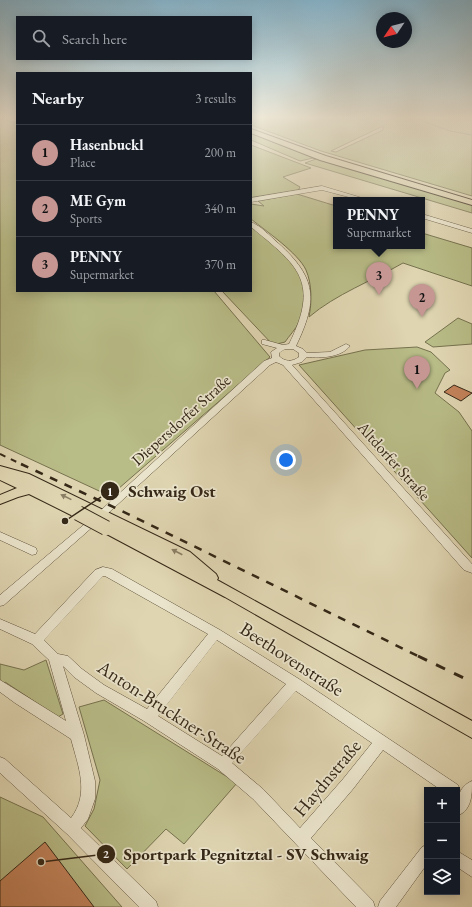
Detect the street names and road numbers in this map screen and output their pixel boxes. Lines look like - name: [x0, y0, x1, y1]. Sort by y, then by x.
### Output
- street label: Diepersdorfer Straße: [127, 370, 235, 470]
- street label: Altdorfer Straße: [352, 416, 435, 505]
- street label: Beethovenstraße: [235, 616, 349, 702]
- street label: Anton-Bruckner-Straße: [92, 654, 251, 770]
- street label: Haydnstraße: [287, 734, 367, 822]

